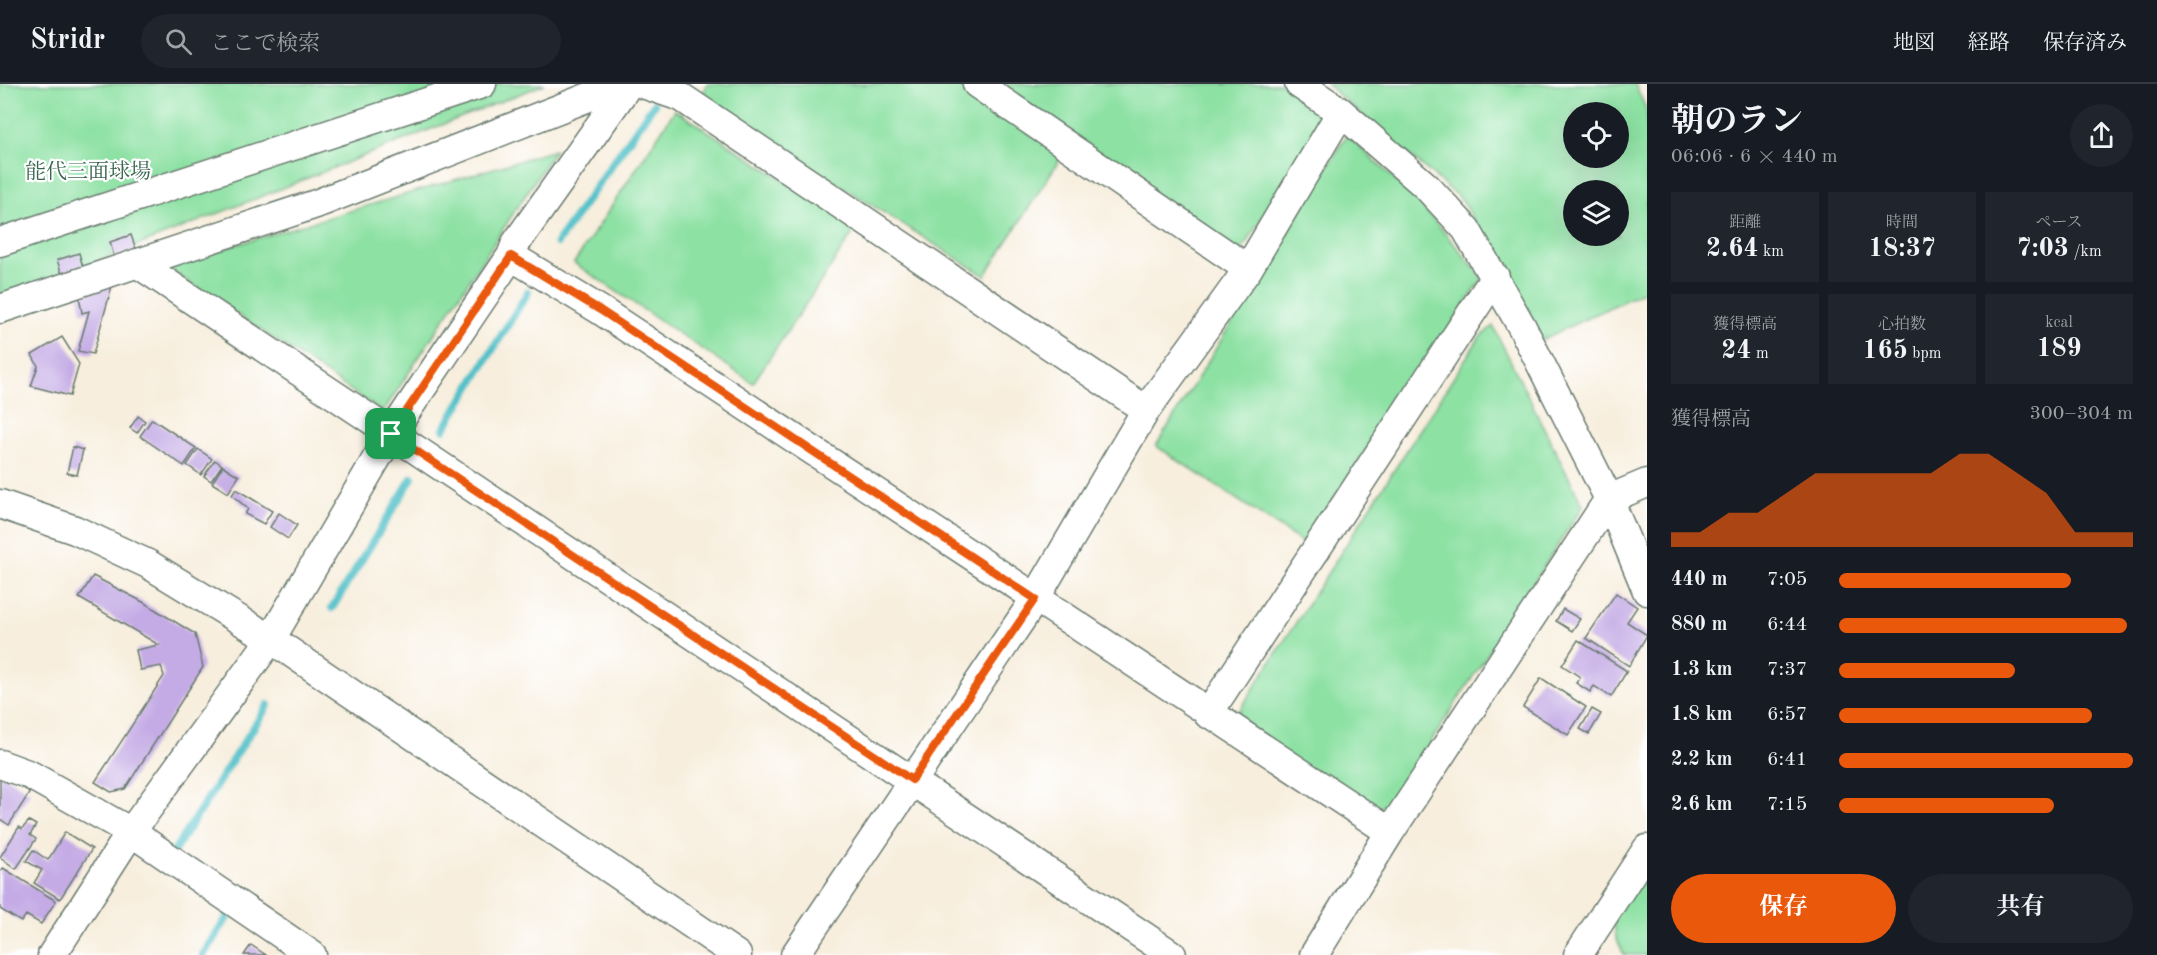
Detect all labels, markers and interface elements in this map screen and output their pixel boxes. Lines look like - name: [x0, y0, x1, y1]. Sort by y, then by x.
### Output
- search box: [141, 14, 561, 68]
- icon: search: [162, 25, 195, 58]
- text: Stridr: [30, 27, 105, 55]
- text: ここで検索: [210, 33, 320, 55]
- text: 地図: [1893, 33, 1935, 54]
- text: 経路: [1968, 33, 2010, 54]
- text: 保存済み: [2043, 33, 2127, 54]
- map controls: [1563, 102, 1629, 246]
- button: locate: [1563, 102, 1629, 168]
- button: share: [2070, 104, 2133, 167]
- text: 朝のラン: [1671, 106, 1803, 139]
- text: 06:06 · 6 × 440 m: [1671, 147, 1838, 167]
- park label: 能代三面球場: [25, 160, 151, 183]
- button: layers: [1563, 180, 1629, 246]
- text: 距離: [1729, 215, 1761, 231]
- text: 時間: [1886, 215, 1918, 231]
- text: ペース: [2035, 215, 2083, 231]
- text: 2.64: [1706, 236, 1759, 262]
- text: 18:37: [1868, 236, 1936, 262]
- text: 7:03: [2016, 236, 2069, 262]
- text: km: [1759, 244, 1784, 260]
- text: /km: [2069, 244, 2102, 260]
- text: kcal: [2045, 315, 2073, 331]
- text: 獲得標高: [1713, 317, 1777, 333]
- text: 心拍数: [1878, 317, 1926, 333]
- text: 189: [2036, 336, 2082, 362]
- text: 24: [1721, 338, 1751, 364]
- text: 165: [1863, 338, 1908, 364]
- text: m: [1751, 346, 1769, 362]
- text: bpm: [1908, 346, 1941, 362]
- text: 300–304 m: [2030, 404, 2133, 424]
- pin: [365, 408, 416, 459]
- text: 獲得標高: [1671, 410, 1751, 430]
- icon: arrive: [374, 417, 407, 450]
- text: 440 m: [1671, 570, 1727, 590]
- text: 7:05: [1767, 570, 1807, 590]
- text: 880 m: [1671, 615, 1727, 635]
- text: 6:44: [1767, 615, 1807, 635]
- text: 1.3 km: [1671, 660, 1733, 680]
- text: 7:37: [1767, 660, 1807, 680]
- text: 1.8 km: [1671, 705, 1733, 725]
- text: 6:57: [1767, 705, 1807, 725]
- text: 2.2 km: [1671, 750, 1733, 770]
- text: 6:41: [1767, 750, 1807, 770]
- text: 2.6 km: [1671, 795, 1733, 815]
- text: 7:15: [1767, 795, 1807, 815]
- button: 保存: [1671, 874, 1896, 943]
- button: 共有: [1908, 874, 2133, 943]

